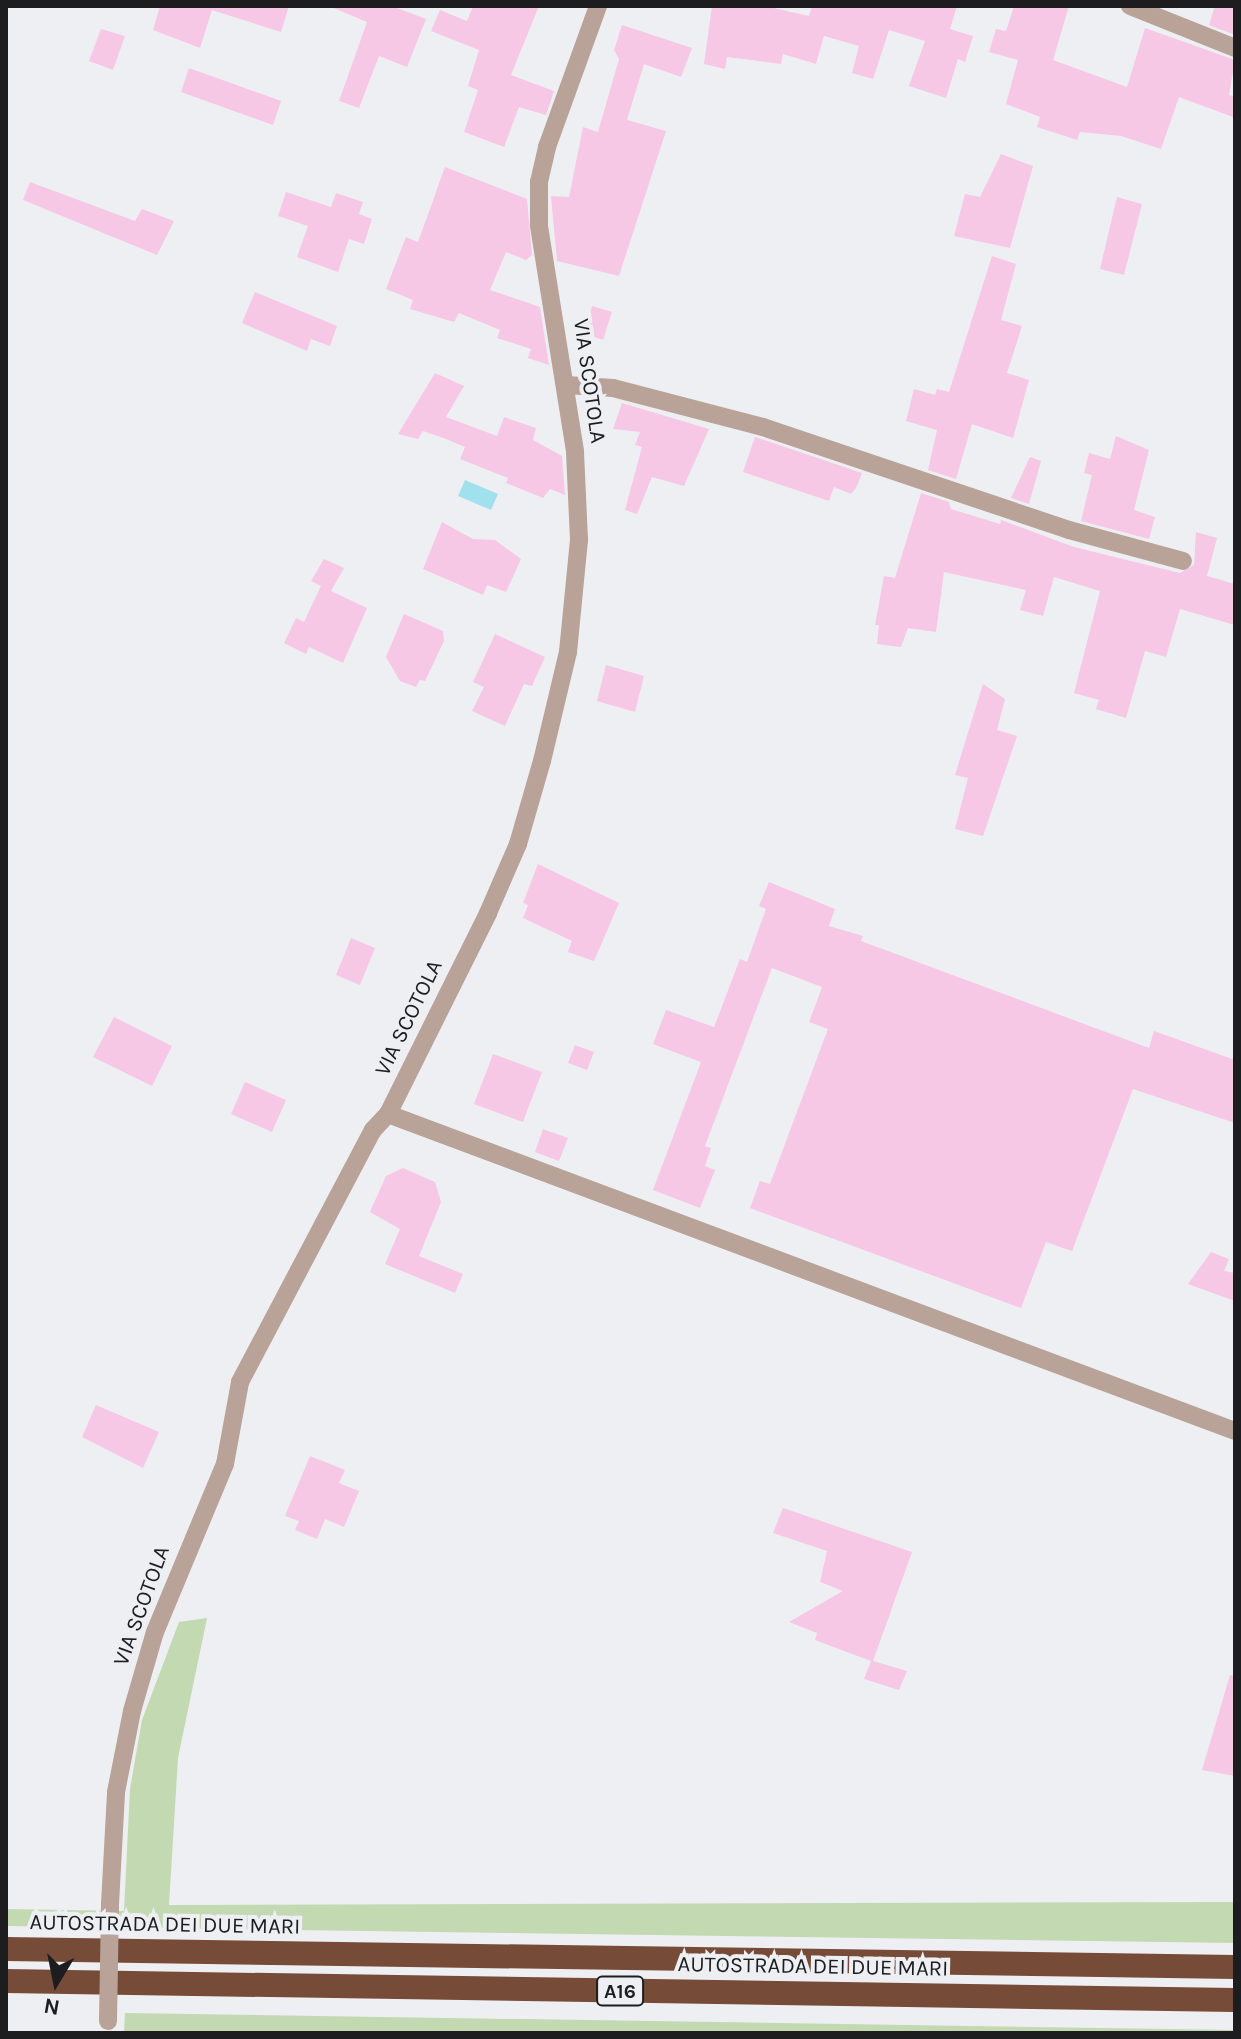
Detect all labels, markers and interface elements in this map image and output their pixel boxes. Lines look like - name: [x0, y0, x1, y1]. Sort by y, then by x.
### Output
- street label: VIA SCOTOLA: [567, 317, 611, 445]
- street label: VIA SCOTOLA: [370, 956, 448, 1080]
- street label: VIA SCOTOLA: [108, 1543, 176, 1669]
- street label: AUTOSTRADA DEI DUE MARI: [29, 1909, 301, 1941]
- north arrow: [16, 1943, 96, 2023]
- street label: AUTOSTRADA DEI DUE MARI: [677, 1951, 949, 1983]
- road number: A16: [596, 1975, 644, 2007]
- text: N: [42, 1992, 62, 2021]

